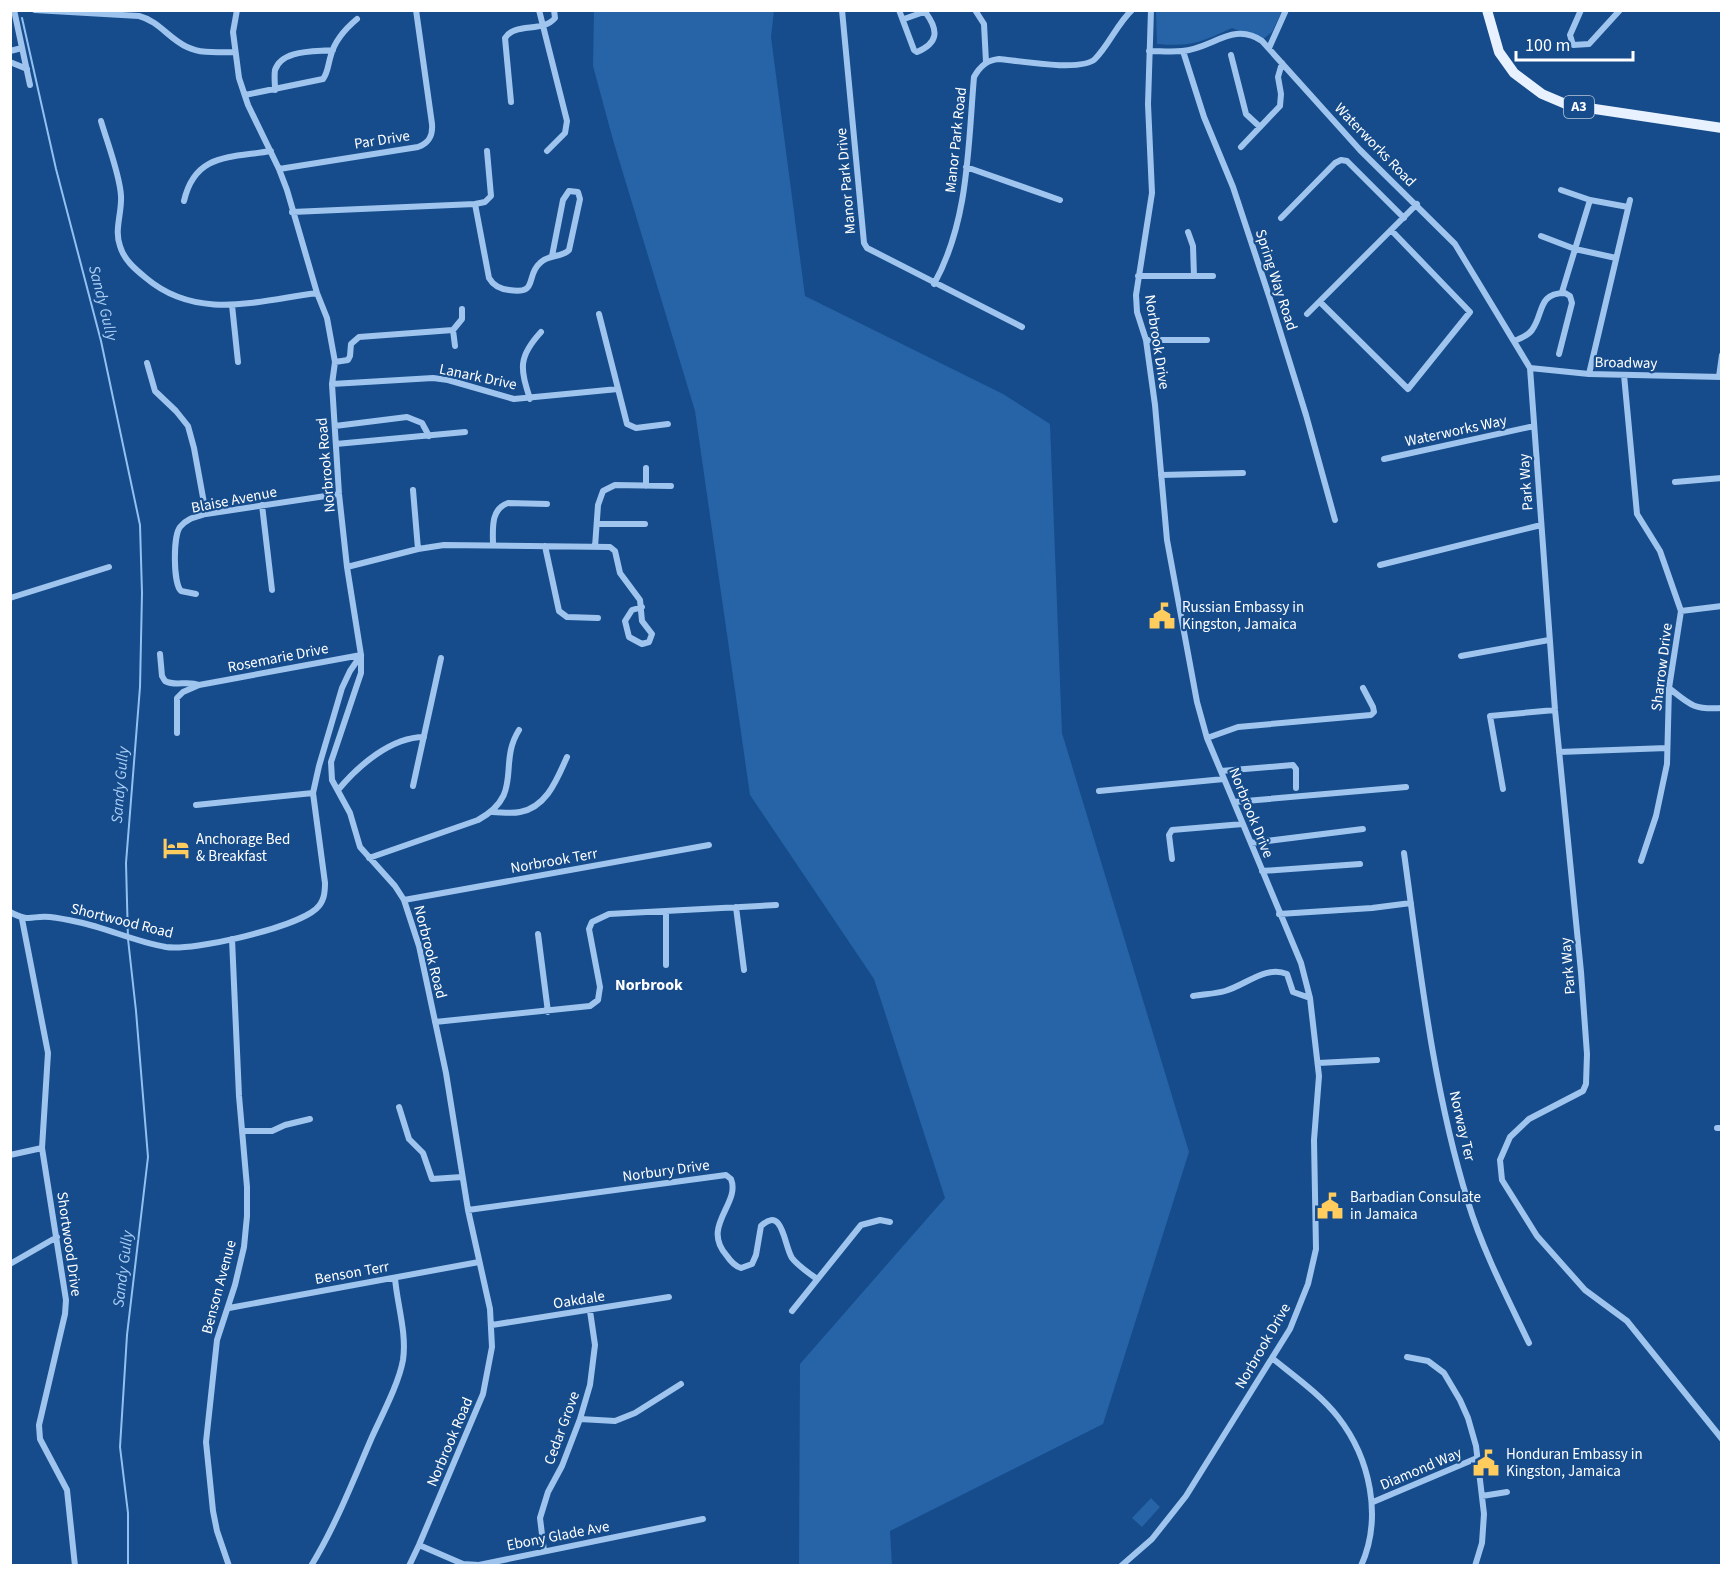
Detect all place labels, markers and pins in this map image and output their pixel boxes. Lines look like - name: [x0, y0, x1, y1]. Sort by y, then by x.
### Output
- place label: Russian Embassy in Kingston, Jamaica: [1182, 597, 1304, 635]
- public building icon: Russian Embassy in Kingston, Jamaica: [1147, 601, 1177, 631]
- place label: Anchorage Bed & Breakfast: [196, 829, 290, 867]
- hotel icon: Anchorage Bed & Breakfast: [161, 833, 191, 863]
- place label: Barbadian Consulate in Jamaica: [1350, 1187, 1481, 1225]
- public building icon: Barbadian Consulate in Jamaica: [1315, 1191, 1345, 1221]
- place label: Honduran Embassy in Kingston, Jamaica: [1506, 1444, 1643, 1482]
- public building icon: Honduran Embassy in Kingston, Jamaica: [1471, 1448, 1501, 1478]

